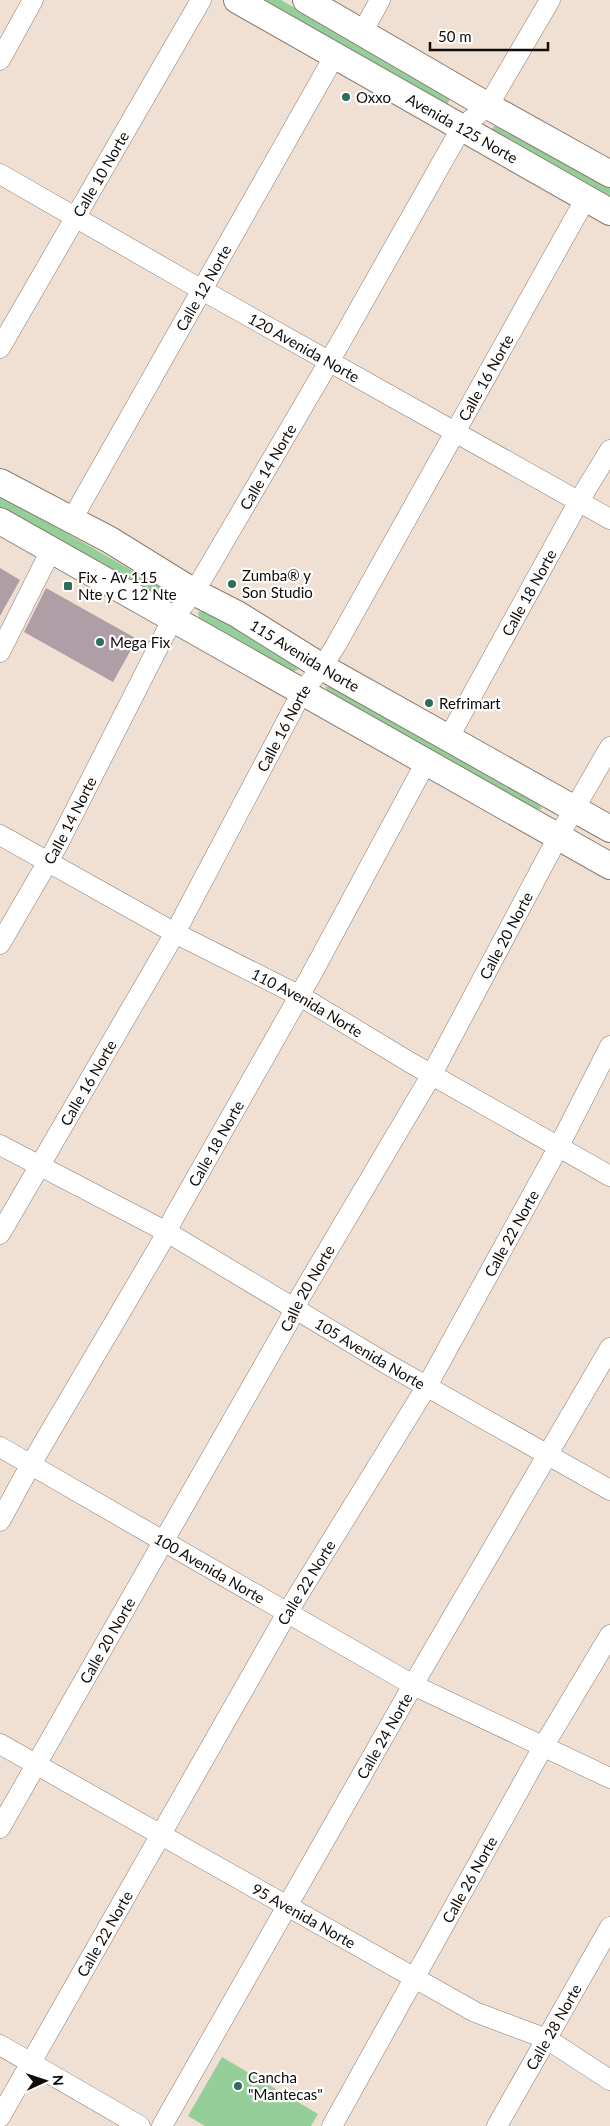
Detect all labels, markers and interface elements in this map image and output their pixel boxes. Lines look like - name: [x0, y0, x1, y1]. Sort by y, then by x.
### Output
- scale bar: [430, 20, 548, 52]
- text: 50 m: [438, 27, 472, 45]
- place label: Oxxo: [356, 88, 391, 106]
- street label: Avenida 125 Norte: [403, 89, 521, 167]
- marker: Oxxo: [340, 91, 352, 103]
- street label: Calle 10 Norte: [69, 128, 132, 220]
- street label: Calle 12 Norte: [172, 242, 235, 334]
- street label: 120 Avenida Norte: [245, 309, 363, 386]
- street label: Calle 16 Norte: [454, 331, 517, 424]
- street label: Calle 14 Norte: [236, 421, 300, 513]
- street label: Calle 18 Norte: [498, 546, 560, 639]
- place label: Zumba® y Son Studio: [242, 566, 313, 601]
- place label: Fix - Av 115 Nte y C 12 Nte: [78, 568, 177, 603]
- marker: Zumba® y Son Studio: [226, 578, 238, 590]
- marker: Fix - Av 115 Nte y C 12 Nte: [62, 580, 74, 592]
- street label: 115 Avenida Norte: [247, 615, 363, 695]
- place label: Mega Fix: [110, 633, 171, 651]
- marker: Mega Fix: [94, 636, 106, 648]
- street label: Calle 16 Norte: [253, 680, 314, 775]
- place label: Refrimart: [439, 694, 501, 712]
- marker: Refrimart: [423, 697, 435, 709]
- street label: Calle 14 Norte: [39, 774, 100, 867]
- street label: Calle 20 Norte: [475, 889, 536, 982]
- street label: 110 Avenida Norte: [249, 964, 366, 1041]
- street label: Calle 16 Norte: [56, 1037, 120, 1129]
- street label: Calle 18 Norte: [184, 1097, 247, 1190]
- street label: Calle 22 Norte: [480, 1187, 542, 1280]
- street label: Calle 20 Norte: [276, 1242, 338, 1335]
- street label: 105 Avenida Norte: [312, 1314, 428, 1393]
- street label: 100 Avenida Norte: [151, 1529, 268, 1607]
- street label: Calle 22 Norte: [273, 1537, 339, 1628]
- street label: Calle 20 Norte: [75, 1594, 139, 1687]
- street label: Calle 24 Norte: [353, 1690, 416, 1782]
- street label: Calle 26 Norte: [438, 1833, 500, 1926]
- street label: 95 Avenida Norte: [249, 1879, 359, 1952]
- street label: Calle 22 Norte: [73, 1887, 136, 1980]
- street label: Calle 28 Norte: [522, 1981, 585, 2073]
- north arrow: [20, 2056, 70, 2106]
- place label: Cancha "Mantecas": [248, 2068, 323, 2103]
- text: N: [50, 2074, 67, 2086]
- marker: Cancha "Mantecas": [232, 2080, 244, 2092]

